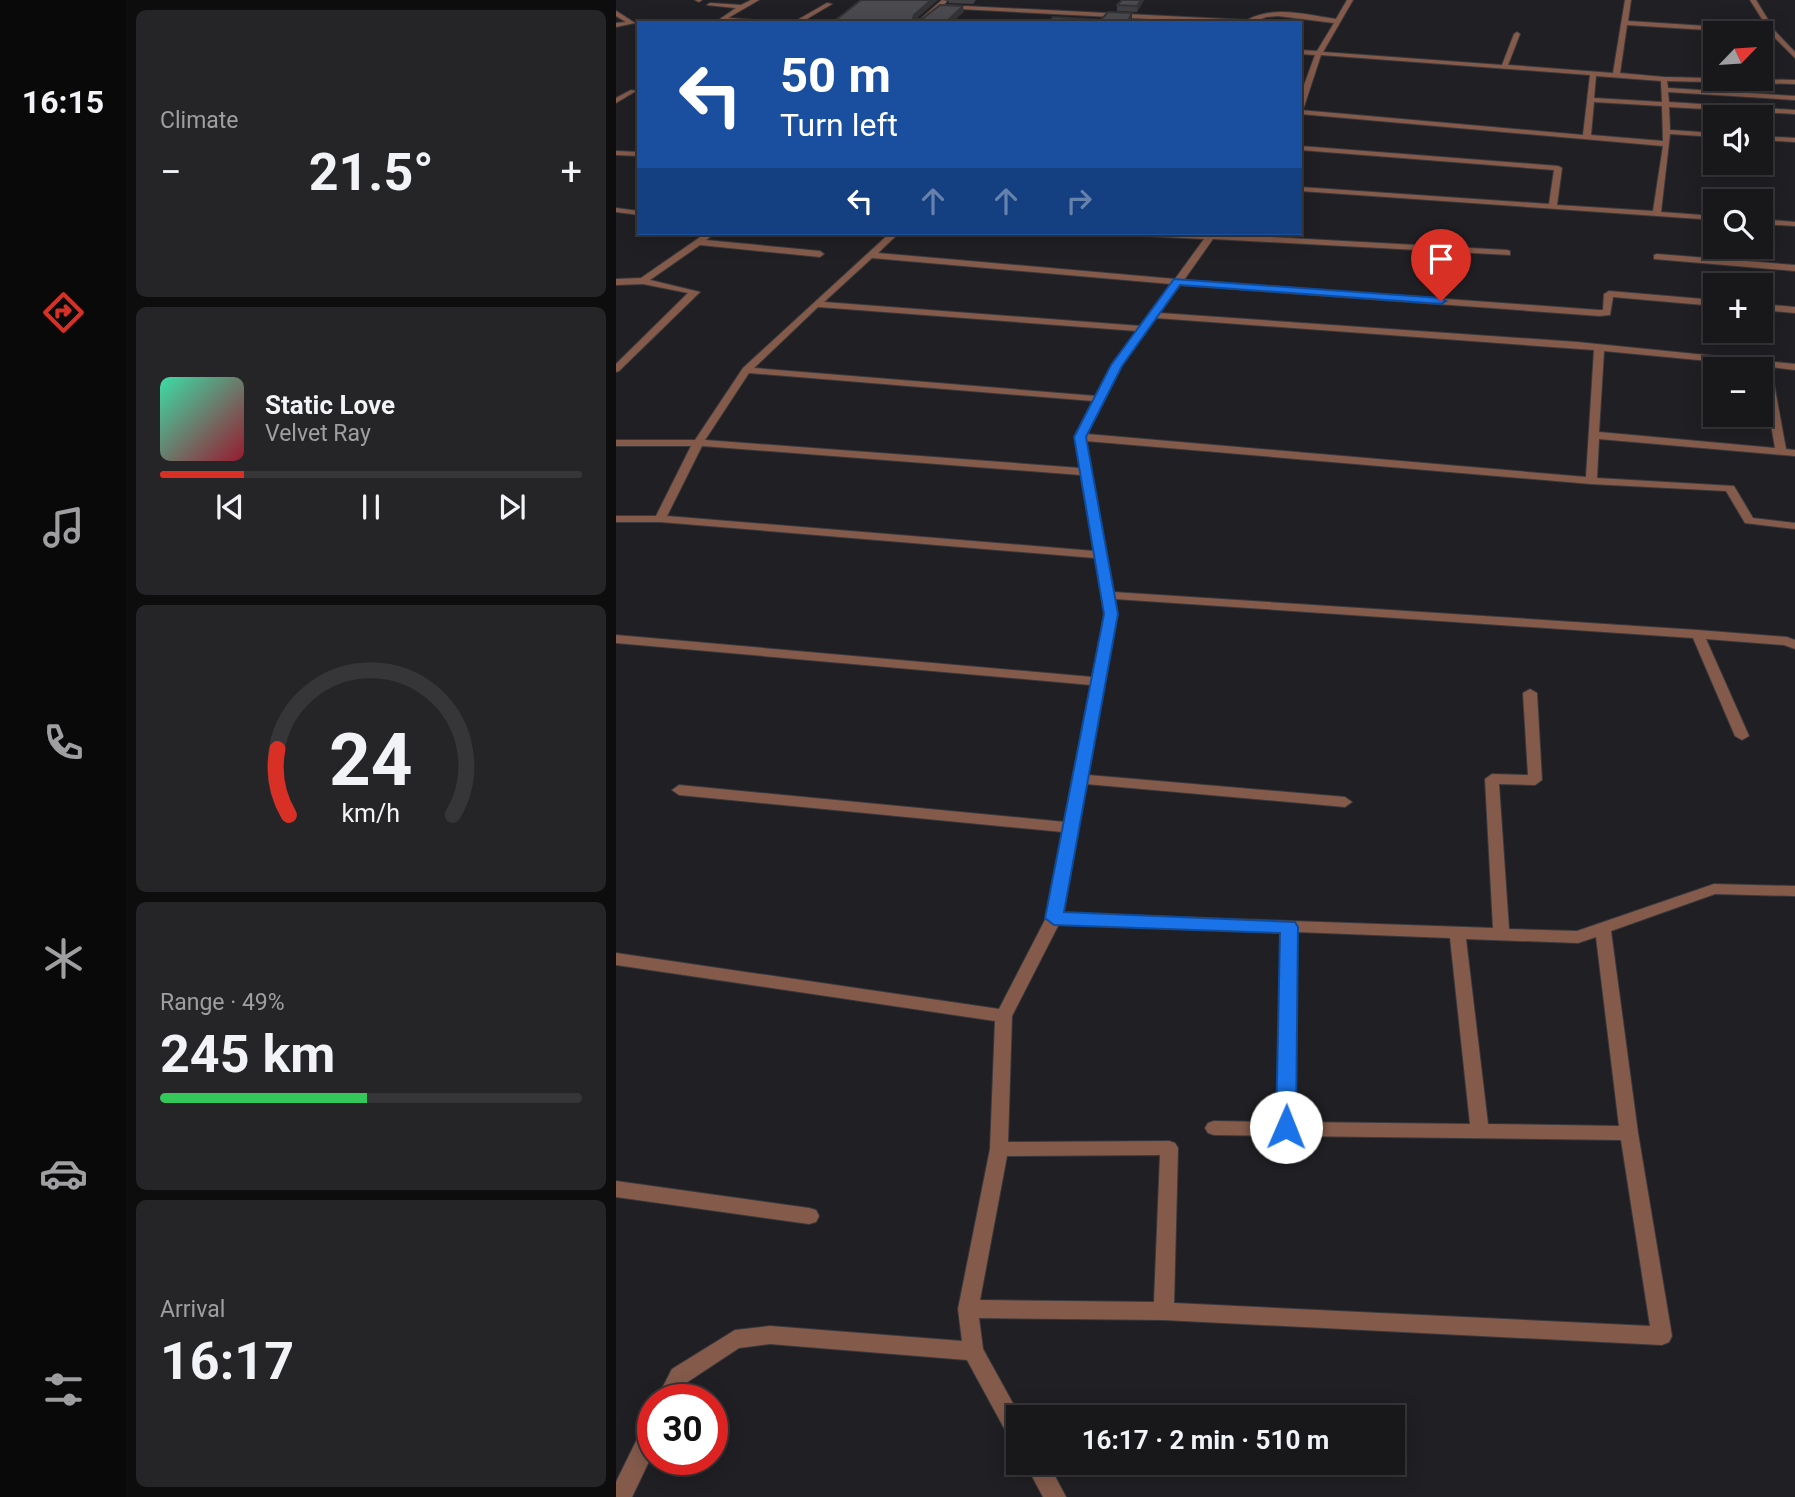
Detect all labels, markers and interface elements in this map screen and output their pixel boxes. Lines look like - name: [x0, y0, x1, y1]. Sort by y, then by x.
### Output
- north arrow: [1703, 21, 1773, 91]
- map controls: [1703, 21, 1773, 427]
- text: 50 m: [780, 47, 891, 104]
- icon: left: [665, 49, 756, 140]
- text: 16:15: [22, 83, 104, 121]
- button: sound: [1703, 105, 1773, 175]
- text: Turn left: [780, 106, 898, 144]
- text: Climate: [160, 107, 239, 134]
- text: 21.5°: [309, 142, 434, 203]
- text: −: [160, 150, 182, 194]
- text: +: [560, 150, 582, 194]
- icon: left: [841, 182, 879, 220]
- icon: ahead: [914, 182, 952, 220]
- icon: ahead: [987, 182, 1025, 220]
- icon: right: [1060, 182, 1098, 220]
- button: search: [1703, 189, 1773, 259]
- pin: [1411, 229, 1471, 301]
- icon: arrive: [1422, 240, 1460, 278]
- button: +: [1703, 273, 1773, 343]
- icon: directions: [39, 288, 88, 337]
- button: −: [1703, 357, 1773, 427]
- text: Static Love: [265, 390, 395, 420]
- text: Velvet Ray: [265, 420, 371, 447]
- icon: previous: [211, 488, 249, 526]
- icon: pause: [352, 488, 390, 526]
- icon: next: [493, 488, 531, 526]
- icon: music: [39, 503, 88, 552]
- text: 24: [329, 717, 413, 803]
- icon: phone: [39, 718, 88, 767]
- text: km/h: [342, 798, 400, 827]
- icon: climate: [39, 934, 88, 983]
- text: Range · 49%: [160, 989, 285, 1016]
- text: 245 km: [160, 1024, 335, 1085]
- position arrow: [1249, 1090, 1323, 1164]
- icon: car: [39, 1149, 88, 1198]
- text: Arrival: [160, 1296, 225, 1323]
- text: 16:17: [160, 1331, 294, 1392]
- icon: filters: [39, 1365, 88, 1414]
- speed limit sign: 30: [637, 1384, 728, 1475]
- text: 16:17 · 2 min · 510 m: [1082, 1425, 1329, 1455]

